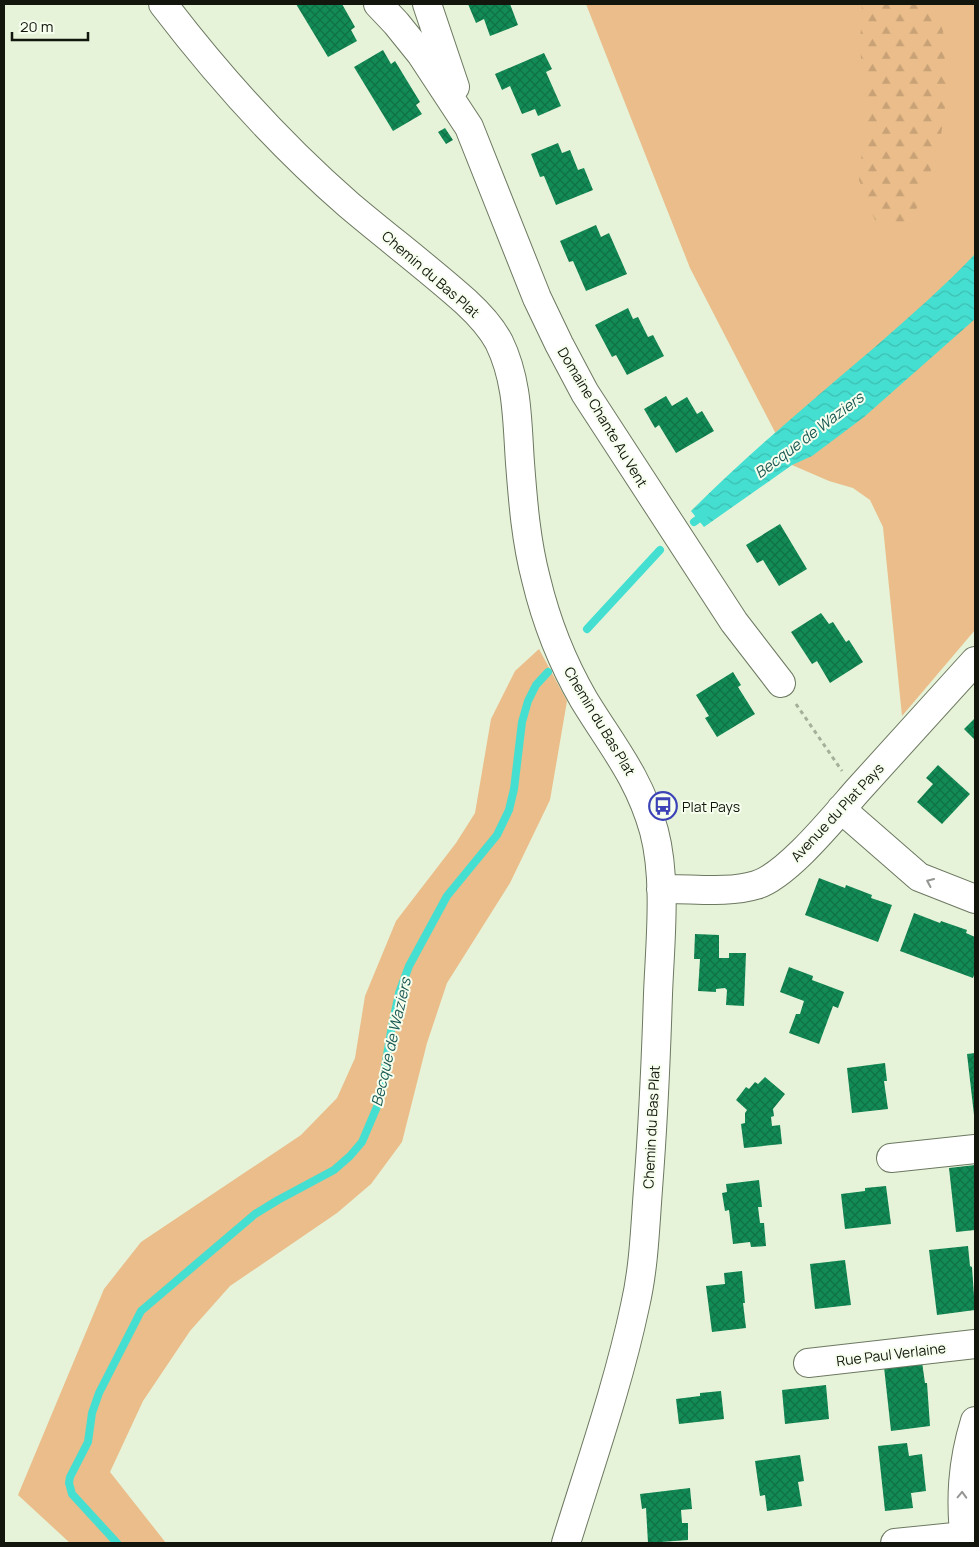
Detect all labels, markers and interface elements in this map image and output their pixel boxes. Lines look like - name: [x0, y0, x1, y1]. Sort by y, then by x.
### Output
- scale bar: [12, 10, 89, 42]
- text: 20 m: [20, 16, 53, 37]
- street label: Chemin du Bas Plat: [378, 226, 484, 322]
- street label: Domaine Chante Au Vent: [554, 344, 653, 491]
- water label: Becque de Waziers: [750, 386, 869, 483]
- street label: Chemin du Bas Plat: [560, 663, 640, 779]
- street label: Avenue du Plat Pays: [786, 759, 888, 865]
- bus stop icon: Plat Pays: [648, 791, 678, 821]
- place label: Plat Pays: [682, 797, 740, 816]
- one-way arrow: [926, 878, 935, 888]
- water label: Becque de Waziers: [366, 975, 416, 1108]
- street label: Chemin du Bas Plat: [638, 1064, 664, 1189]
- street label: Rue Paul Verlaine: [835, 1338, 947, 1370]
- one-way arrow: [957, 1490, 967, 1498]

